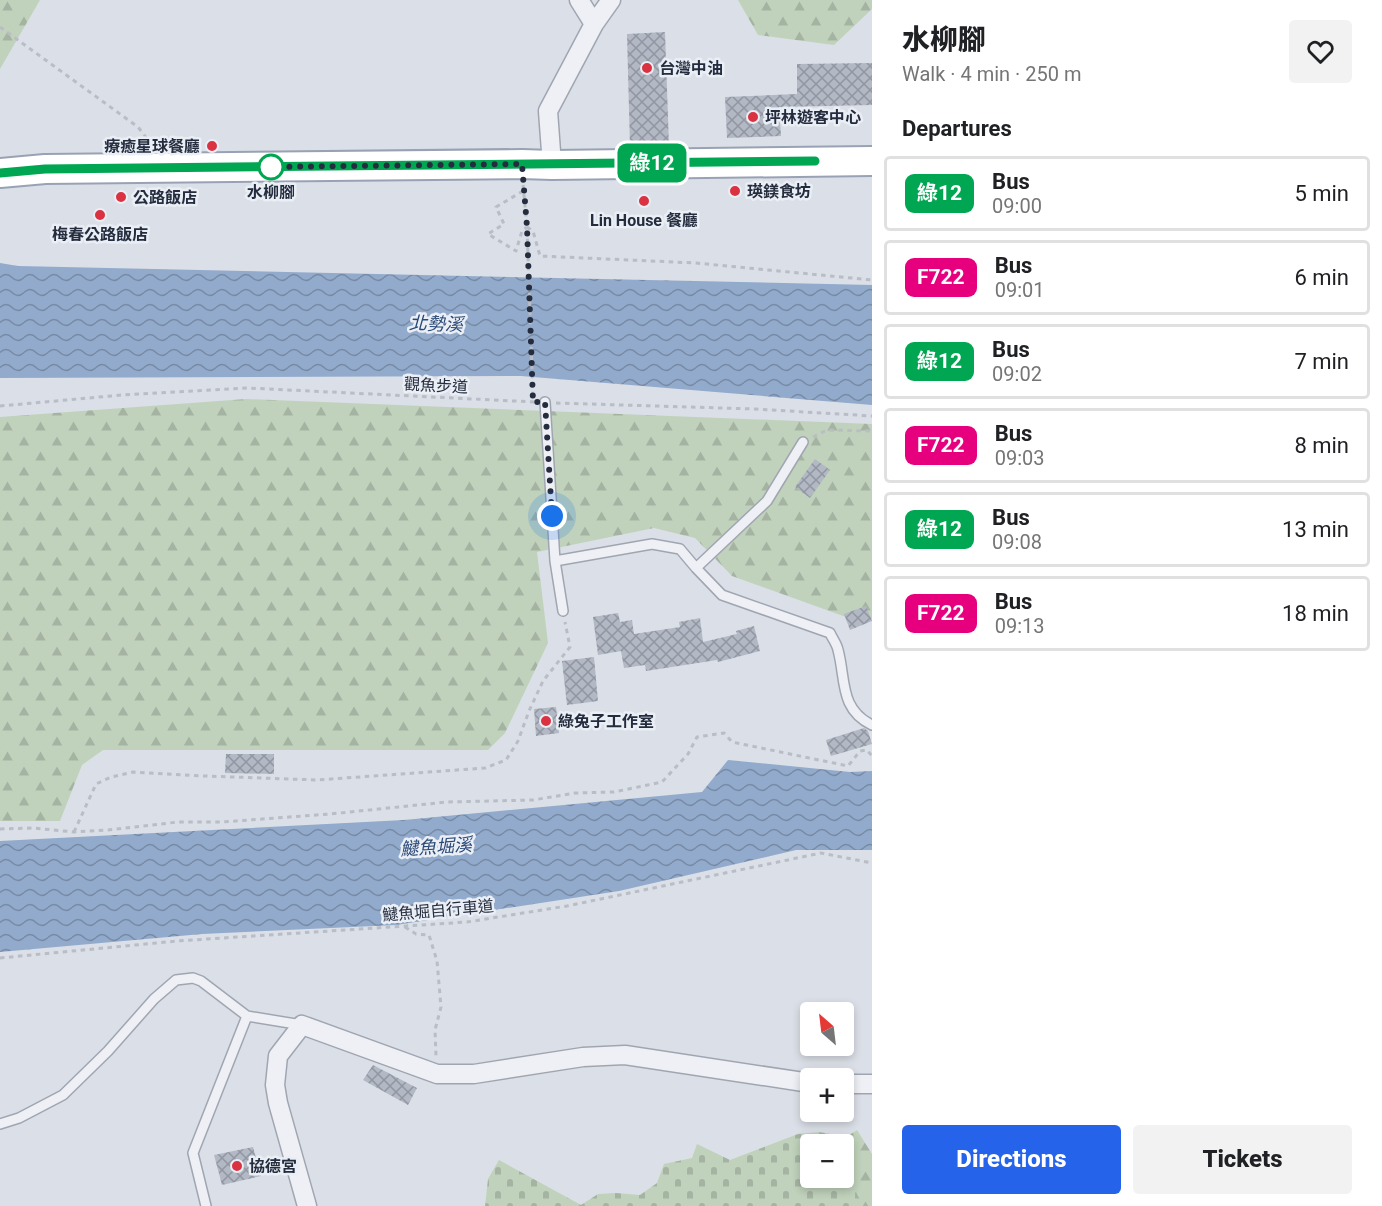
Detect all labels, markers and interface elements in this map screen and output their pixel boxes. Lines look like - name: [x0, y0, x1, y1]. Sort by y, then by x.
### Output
- button: heart: [1289, 20, 1352, 83]
- text: 水柳腳: [902, 23, 986, 56]
- place label: 台灣中油: [659, 59, 723, 78]
- marker: 台灣中油: [640, 61, 654, 75]
- text: Walk · 4 min · 250 m: [902, 62, 1081, 86]
- place label: 坪林遊客中心: [765, 108, 861, 127]
- marker: 坪林遊客中心: [746, 110, 760, 124]
- text: Departures: [902, 116, 1012, 141]
- place label: 療癒星球餐廳: [104, 137, 200, 156]
- marker: 療癒星球餐廳: [205, 139, 219, 153]
- line badge: 綠12: [618, 144, 686, 182]
- text: 綠12: [629, 151, 675, 175]
- marker: 水柳腳: [258, 154, 284, 180]
- text: Bus: [992, 169, 1030, 194]
- text: 綠12: [917, 181, 962, 205]
- text: 5 min: [1294, 181, 1349, 206]
- place label: 瑛鎂食坊: [747, 182, 811, 201]
- place label: 水柳腳: [247, 183, 295, 202]
- marker: 瑛鎂食坊: [728, 184, 742, 198]
- place label: 公路飯店: [133, 188, 197, 207]
- marker: 公路飯店: [114, 190, 128, 204]
- marker: Lin House 餐廳: [637, 194, 651, 208]
- text: 09:00: [992, 194, 1042, 218]
- marker: 梅春公路飯店: [93, 208, 107, 222]
- place label: Lin House 餐廳: [590, 211, 698, 230]
- place label: 梅春公路飯店: [52, 225, 148, 244]
- text: Bus: [995, 253, 1032, 278]
- text: F722: [917, 265, 965, 289]
- text: 6 min: [1294, 265, 1349, 290]
- text: 09:01: [995, 278, 1044, 302]
- water label: 北勢溪: [409, 312, 466, 335]
- text: Bus: [992, 337, 1030, 362]
- text: 綠12: [917, 349, 962, 373]
- text: 7 min: [1294, 349, 1349, 374]
- text: 09:02: [992, 362, 1042, 386]
- street label: 觀魚步道: [404, 374, 468, 397]
- text: Bus: [995, 421, 1032, 446]
- text: F722: [917, 433, 965, 457]
- text: 8 min: [1294, 433, 1349, 458]
- text: 09:03: [995, 446, 1044, 470]
- your location: [537, 501, 567, 531]
- text: Bus: [992, 505, 1030, 530]
- text: 綠12: [917, 517, 962, 541]
- text: 13 min: [1282, 517, 1349, 542]
- text: 09:08: [992, 530, 1042, 554]
- text: Bus: [995, 589, 1032, 614]
- text: F722: [917, 601, 965, 625]
- text: 18 min: [1282, 601, 1349, 626]
- text: 09:13: [995, 614, 1044, 638]
- place label: 綠兔子工作室: [558, 712, 654, 731]
- marker: 綠兔子工作室: [539, 714, 553, 728]
- water label: 𩻸魚堀溪: [399, 833, 476, 859]
- street label: 𩻸魚堀自行車道: [381, 896, 495, 925]
- north arrow: [800, 1002, 854, 1056]
- map controls: [800, 1002, 854, 1188]
- button: +: [800, 1068, 854, 1122]
- button: Directions: [902, 1125, 1121, 1194]
- button: Tickets: [1133, 1125, 1352, 1194]
- button: −: [800, 1134, 854, 1188]
- place label: 協德宮: [249, 1157, 297, 1176]
- marker: 協德宮: [230, 1159, 244, 1173]

